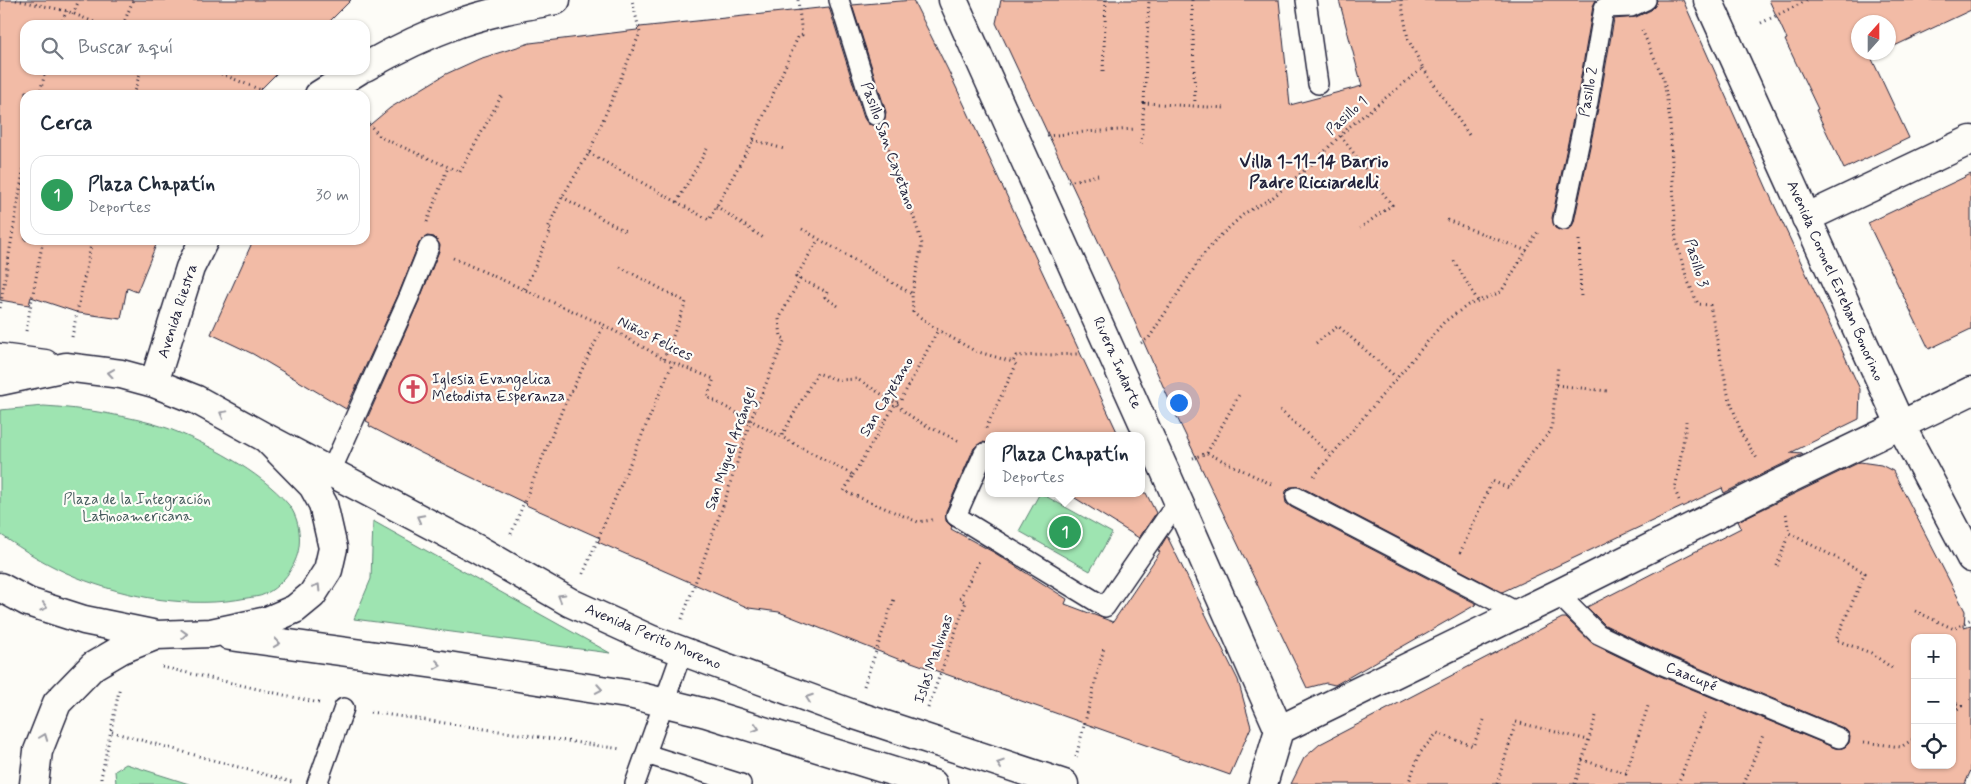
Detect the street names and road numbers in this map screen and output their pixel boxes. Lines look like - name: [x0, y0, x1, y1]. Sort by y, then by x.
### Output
- street label: Pasillo 2: [1575, 65, 1603, 119]
- street label: Pasillo San Cayetano: [856, 79, 920, 213]
- street label: Pasillo 1: [1322, 92, 1372, 140]
- street label: Avenida Coronel Esteban Bonorino: [1782, 177, 1889, 385]
- street label: Pasillo 3: [1679, 236, 1713, 290]
- street label: Avenida Riestra: [153, 261, 203, 361]
- street label: Niños Felices: [614, 312, 696, 367]
- street label: Rivera Indarte: [1088, 314, 1146, 412]
- street label: San Cayetano: [855, 353, 919, 441]
- street label: San Miguel Arcángel: [701, 385, 762, 513]
- street label: Avenida Perito Moreno: [582, 599, 724, 675]
- street label: Islas Malvinas: [910, 612, 959, 706]
- street label: Caacupé: [1662, 657, 1720, 697]

